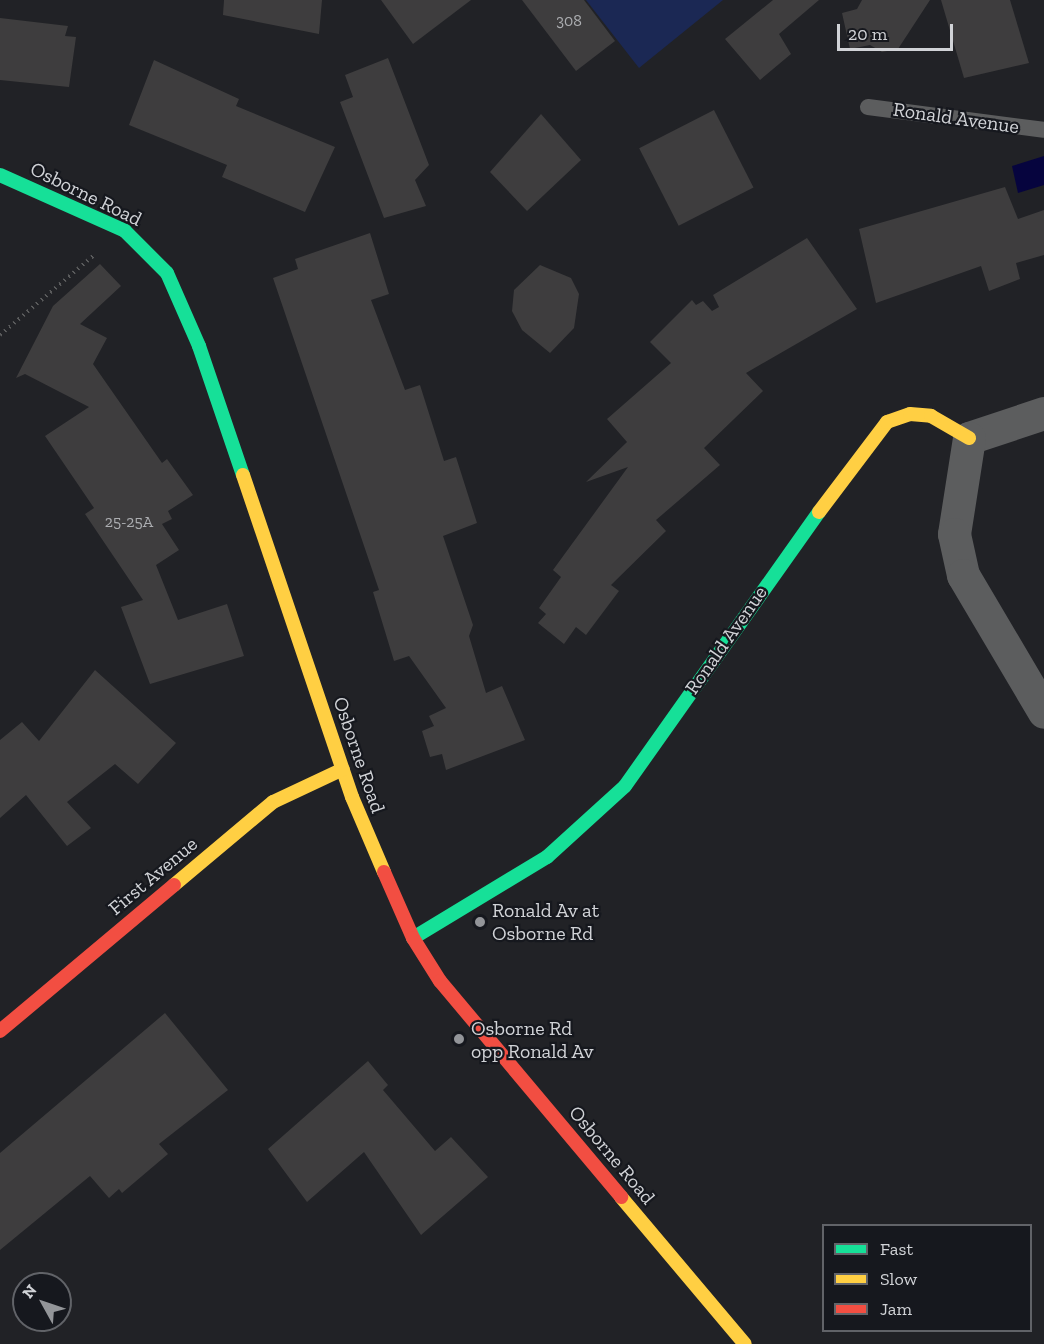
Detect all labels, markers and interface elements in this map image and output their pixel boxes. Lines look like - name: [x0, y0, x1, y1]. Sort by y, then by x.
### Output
- house number: 308: [556, 11, 582, 31]
- scale bar: [840, 12, 956, 50]
- text: 20 m: [848, 23, 887, 45]
- street label: Ronald Avenue: [891, 97, 1021, 139]
- street label: Osborne Road: [26, 157, 146, 231]
- house number: 25-25A: [105, 512, 153, 532]
- street label: Ronald Avenue: [680, 581, 772, 699]
- street label: Osborne Road: [328, 694, 390, 816]
- street label: First Avenue: [103, 832, 203, 920]
- place label: Ronald Av at Osborne Rd: [492, 898, 600, 945]
- marker: Ronald Av at Osborne Rd: [473, 915, 487, 929]
- place label: Osborne Rd opp Ronald Av: [471, 1016, 594, 1063]
- marker: Osborne Rd opp Ronald Av: [452, 1032, 466, 1046]
- street label: Osborne Road: [564, 1101, 660, 1209]
- legend: [822, 1224, 1032, 1332]
- text: Fast: [880, 1238, 913, 1260]
- text: Slow: [880, 1268, 917, 1290]
- north arrow: [12, 1272, 72, 1332]
- text: N: [18, 1281, 41, 1302]
- text: Jam: [880, 1298, 912, 1320]

